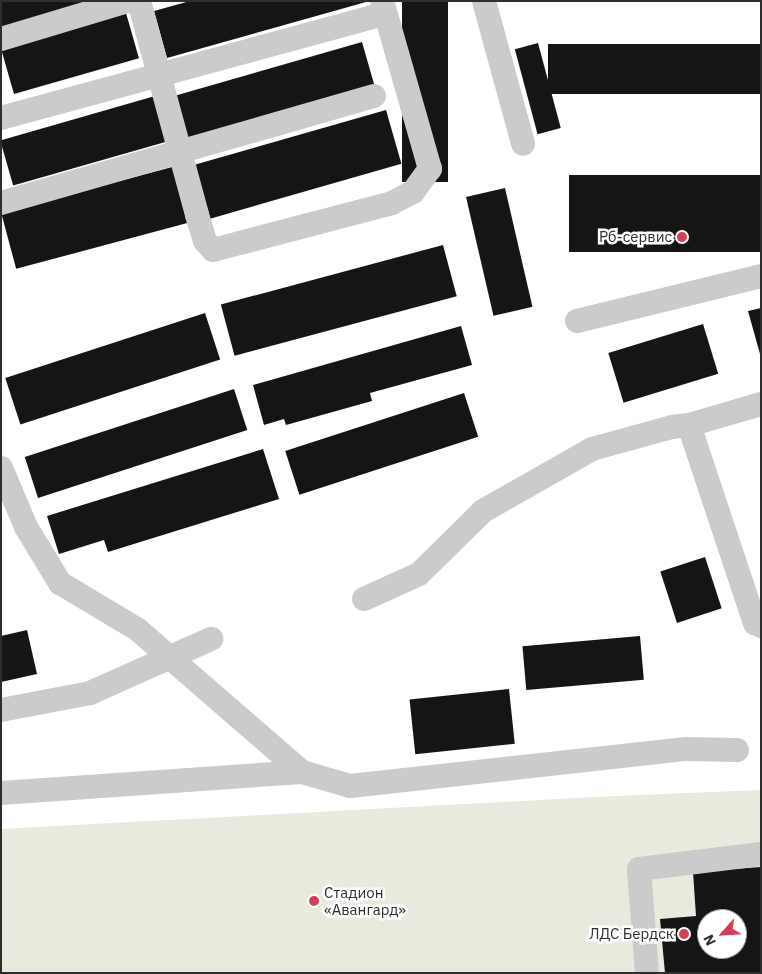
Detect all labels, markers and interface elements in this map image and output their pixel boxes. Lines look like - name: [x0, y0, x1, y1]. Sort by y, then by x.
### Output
- place label: Рб-сервис: [599, 228, 672, 246]
- marker: Рб-сервис: [676, 231, 688, 243]
- place label: Стадион «Авангард»: [324, 883, 406, 918]
- marker: Стадион «Авангард»: [308, 895, 320, 907]
- north arrow: [697, 909, 747, 959]
- place label: ЛДС Бердск: [589, 925, 674, 943]
- marker: ЛДС Бердск: [678, 928, 690, 940]
- text: N: [699, 932, 720, 949]

